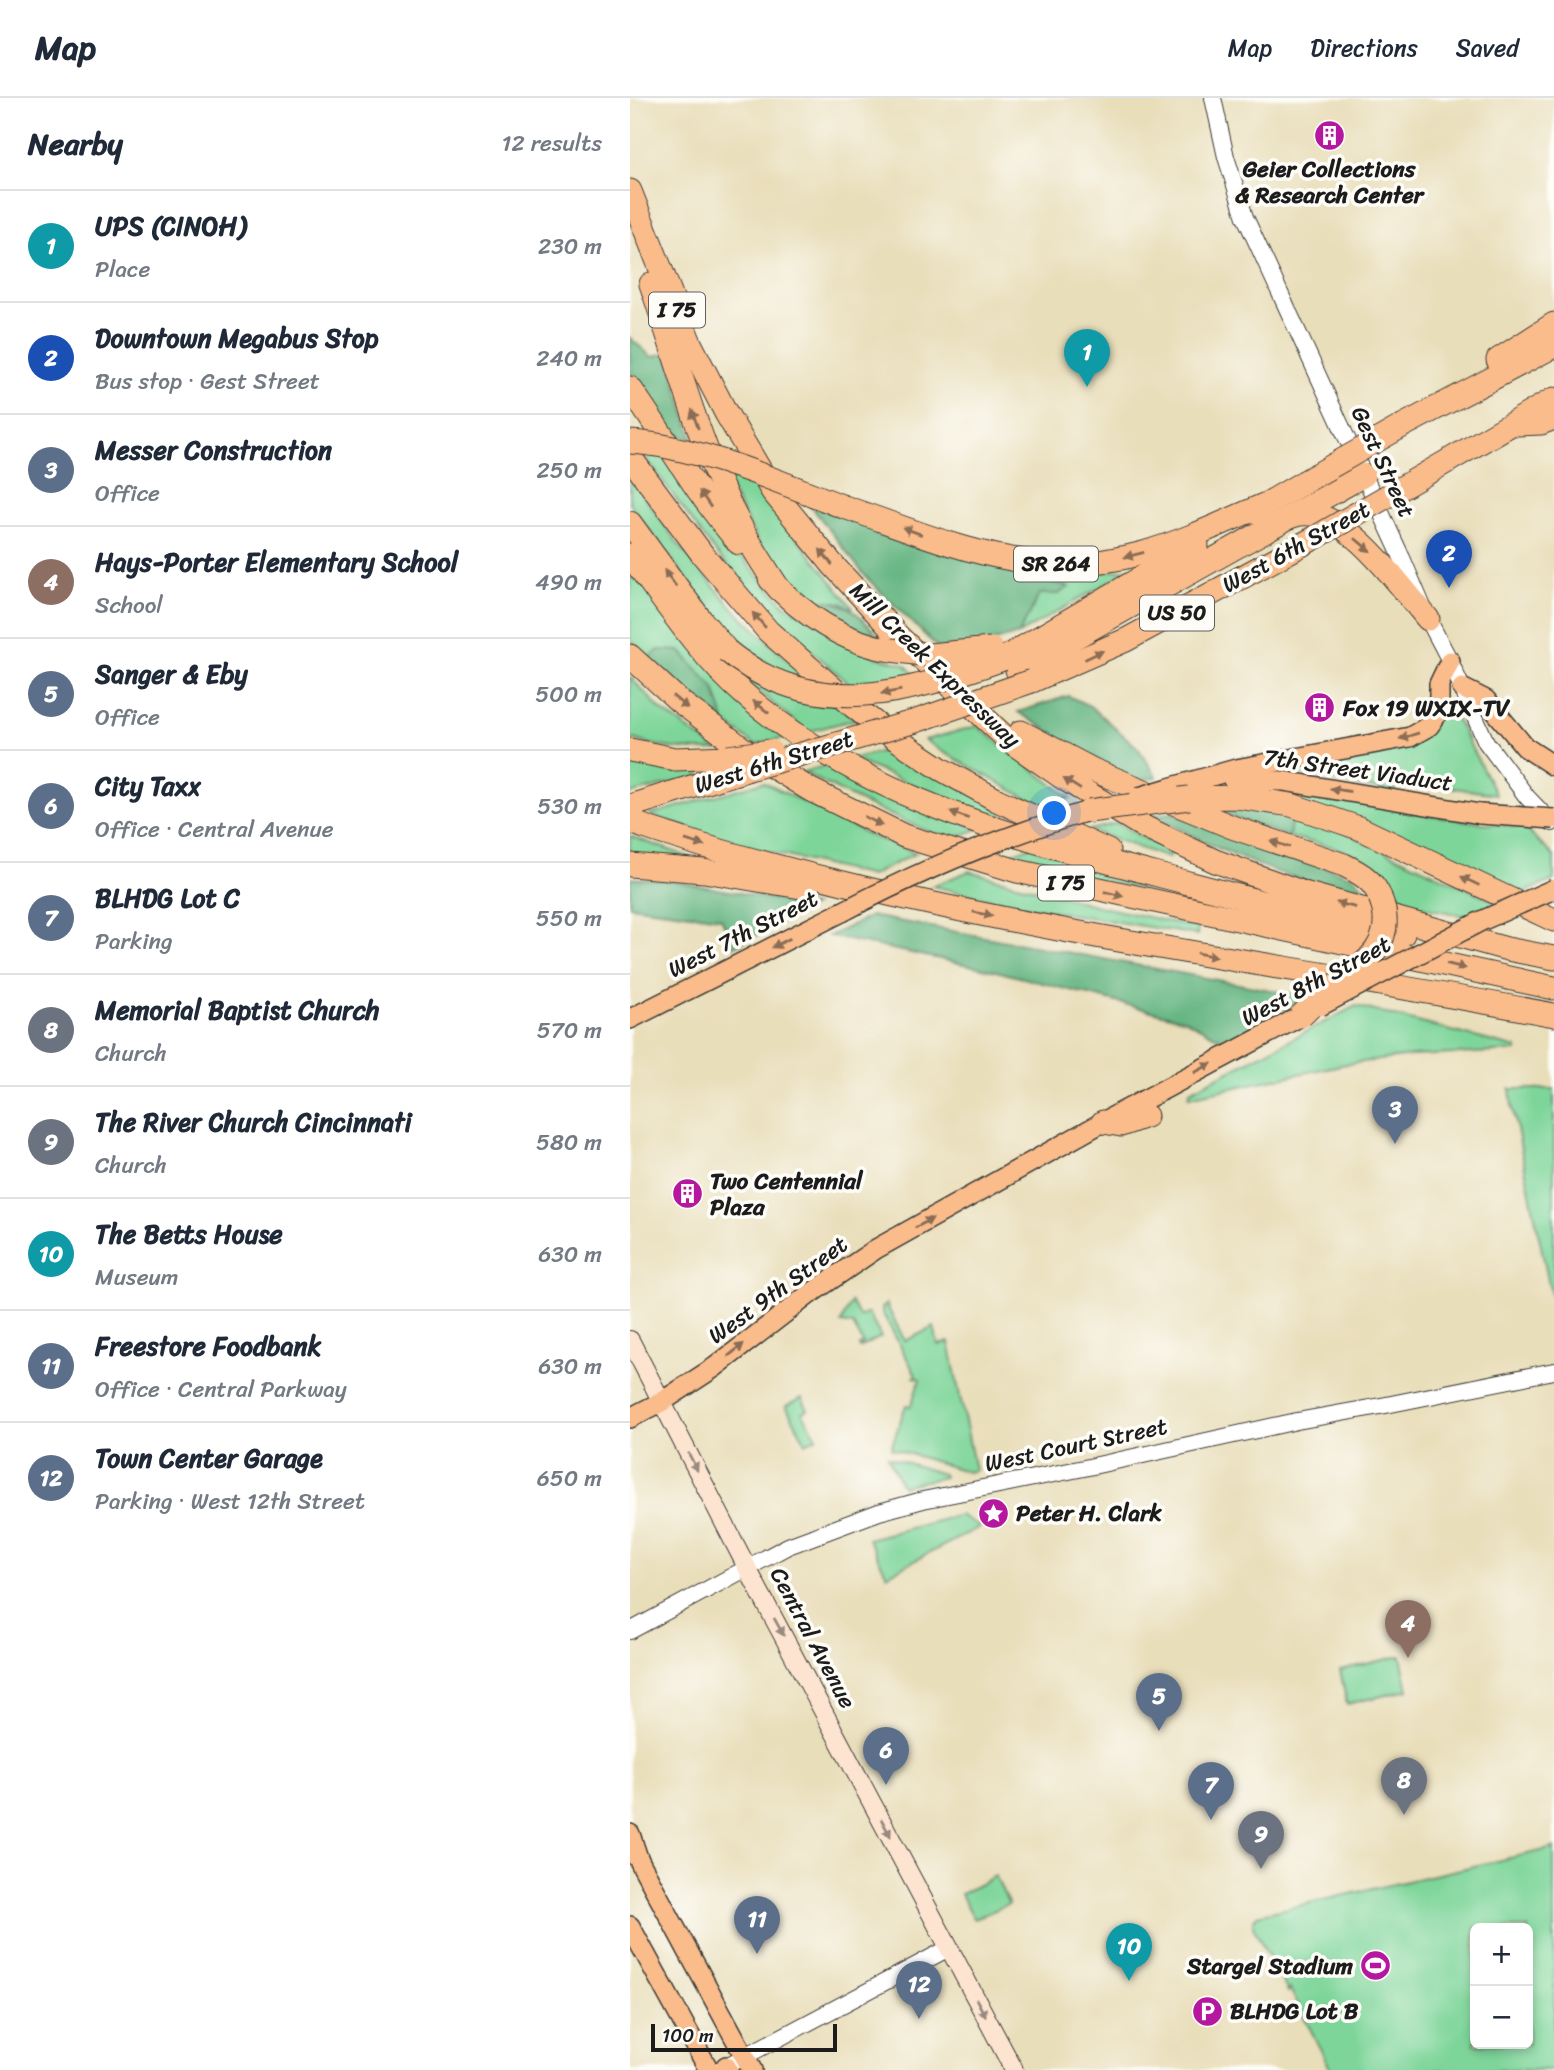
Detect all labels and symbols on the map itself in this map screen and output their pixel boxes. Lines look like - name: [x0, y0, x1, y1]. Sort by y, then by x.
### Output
- building icon: Geier Collections & Research Center: [1312, 118, 1346, 152]
- place label: Geier Collections & Research Center: [1235, 149, 1426, 216]
- road number: I 75: [649, 292, 705, 328]
- pin: 1: [1064, 329, 1110, 387]
- street label: Gest Street: [1339, 399, 1427, 525]
- one-way arrow: [689, 408, 700, 429]
- street label: West 6th Street: [1214, 489, 1378, 605]
- one-way arrow: [698, 490, 712, 508]
- one-way arrow: [902, 525, 923, 536]
- pin: 2: [1426, 530, 1472, 588]
- one-way arrow: [1354, 537, 1371, 552]
- road number: SR 264: [1014, 546, 1098, 582]
- one-way arrow: [819, 548, 834, 565]
- one-way arrow: [1123, 550, 1145, 561]
- one-way arrow: [663, 569, 677, 587]
- street label: Mill Creek Expressway: [839, 572, 1031, 758]
- road number: US 50: [1140, 596, 1214, 630]
- one-way arrow: [751, 611, 767, 629]
- one-way arrow: [1084, 649, 1104, 661]
- one-way arrow: [880, 687, 902, 698]
- place label: Fox 19 WXIX-TV: [1342, 688, 1511, 729]
- building icon: Fox 19 WXIX-TV: [1303, 691, 1337, 725]
- one-way arrow: [672, 694, 689, 709]
- one-way arrow: [752, 700, 769, 715]
- street label: West 6th Street: [690, 718, 858, 806]
- one-way arrow: [1398, 731, 1419, 742]
- street label: 7th Street Viaduct: [1261, 736, 1455, 804]
- one-way arrow: [1063, 777, 1082, 790]
- one-way arrow: [1329, 784, 1351, 795]
- your location: [1037, 796, 1071, 830]
- one-way arrow: [949, 810, 970, 821]
- one-way arrow: [863, 816, 883, 827]
- one-way arrow: [684, 838, 705, 848]
- one-way arrow: [1269, 838, 1290, 848]
- road number: I 75: [1038, 866, 1094, 900]
- one-way arrow: [1460, 876, 1480, 887]
- street label: West 7th Street: [661, 878, 825, 990]
- one-way arrow: [1103, 888, 1125, 899]
- one-way arrow: [1336, 899, 1357, 909]
- one-way arrow: [972, 909, 994, 920]
- street label: West 8th Street: [1234, 924, 1398, 1038]
- one-way arrow: [771, 937, 791, 948]
- one-way arrow: [1196, 950, 1218, 961]
- one-way arrow: [1445, 961, 1467, 972]
- one-way arrow: [1193, 1063, 1213, 1074]
- pin: 3: [1372, 1086, 1418, 1144]
- place label: Two Centennial Plaza: [710, 1161, 864, 1228]
- building icon: Two Centennial Plaza: [670, 1177, 704, 1211]
- one-way arrow: [914, 1217, 933, 1229]
- street label: West 9th Street: [699, 1225, 857, 1355]
- one-way arrow: [726, 1343, 744, 1358]
- street label: West Court Street: [981, 1406, 1171, 1484]
- one-way arrow: [687, 1452, 699, 1472]
- place label: Peter H. Clark: [1016, 1493, 1163, 1534]
- place icon: Peter H. Clark: [976, 1496, 1010, 1530]
- street label: Central Avenue: [758, 1560, 868, 1716]
- pin: 4: [1385, 1600, 1431, 1658]
- one-way arrow: [773, 1618, 785, 1637]
- pin: 5: [1136, 1673, 1182, 1731]
- pin: 6: [863, 1727, 909, 1785]
- pin: 8: [1381, 1757, 1427, 1815]
- pin: 7: [1188, 1762, 1234, 1820]
- pin: 9: [1238, 1811, 1284, 1869]
- one-way arrow: [880, 1818, 892, 1838]
- pin: 11: [734, 1896, 780, 1954]
- pin: 10: [1106, 1923, 1152, 1981]
- place label: Stargel Stadium: [1186, 1946, 1353, 1987]
- sports icon: Stargel Stadium: [1359, 1949, 1393, 1983]
- pin: 12: [896, 1961, 942, 2019]
- place label: BLHDG Lot B: [1230, 1991, 1359, 2032]
- parking icon: BLHDG Lot B: [1190, 1994, 1224, 2028]
- one-way arrow: [975, 1998, 987, 2018]
- scale bar: [651, 2021, 836, 2053]

